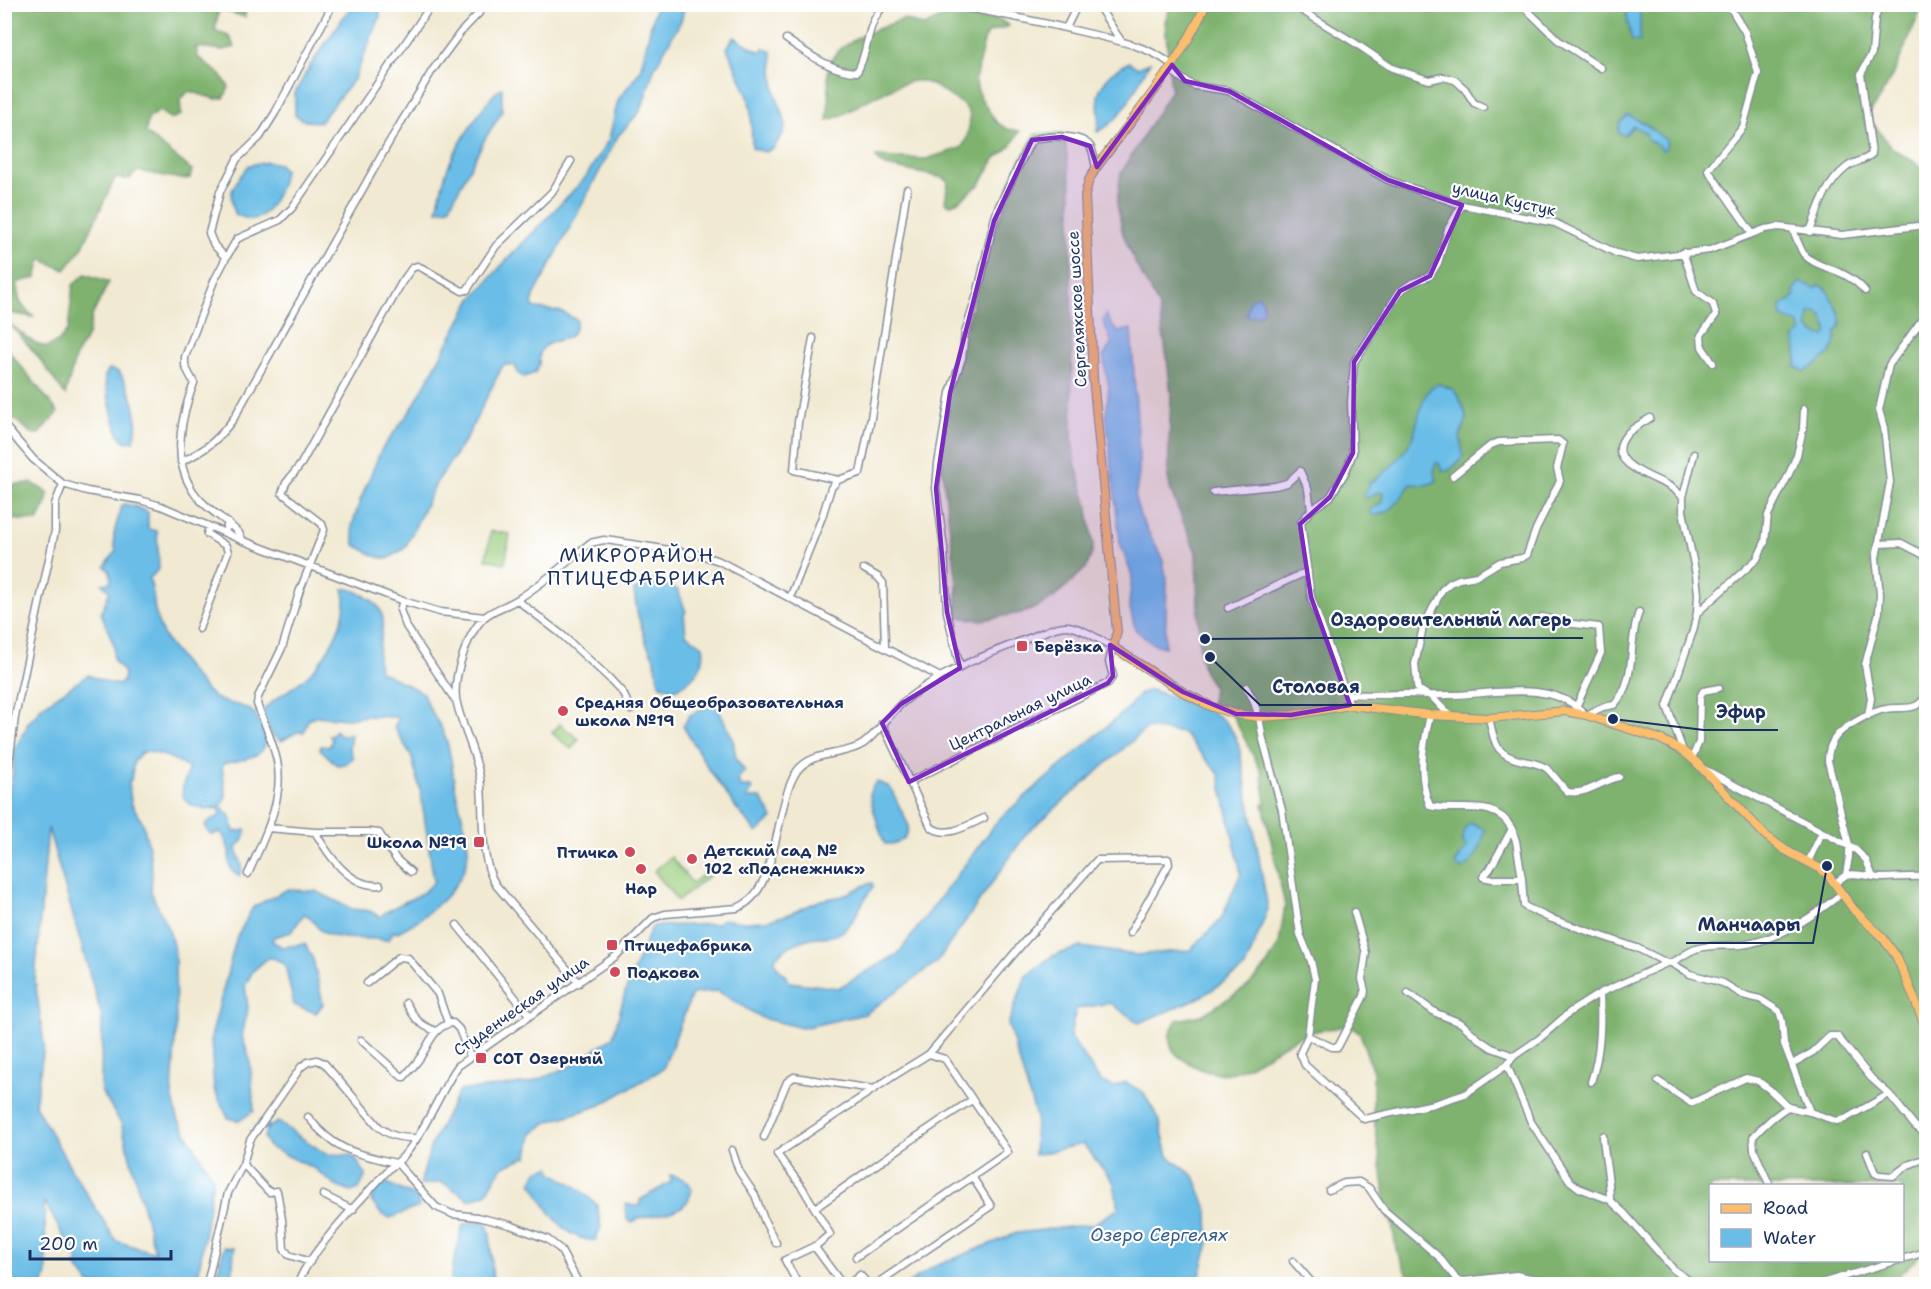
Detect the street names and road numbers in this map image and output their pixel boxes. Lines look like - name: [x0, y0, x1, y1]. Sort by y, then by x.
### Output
- street label: улица Кустук: [1450, 177, 1558, 221]
- street label: Сергеляхское шоссе: [1062, 230, 1092, 388]
- street label: Центральная улица: [945, 668, 1095, 756]
- street label: Студенческая улица: [449, 951, 593, 1061]

